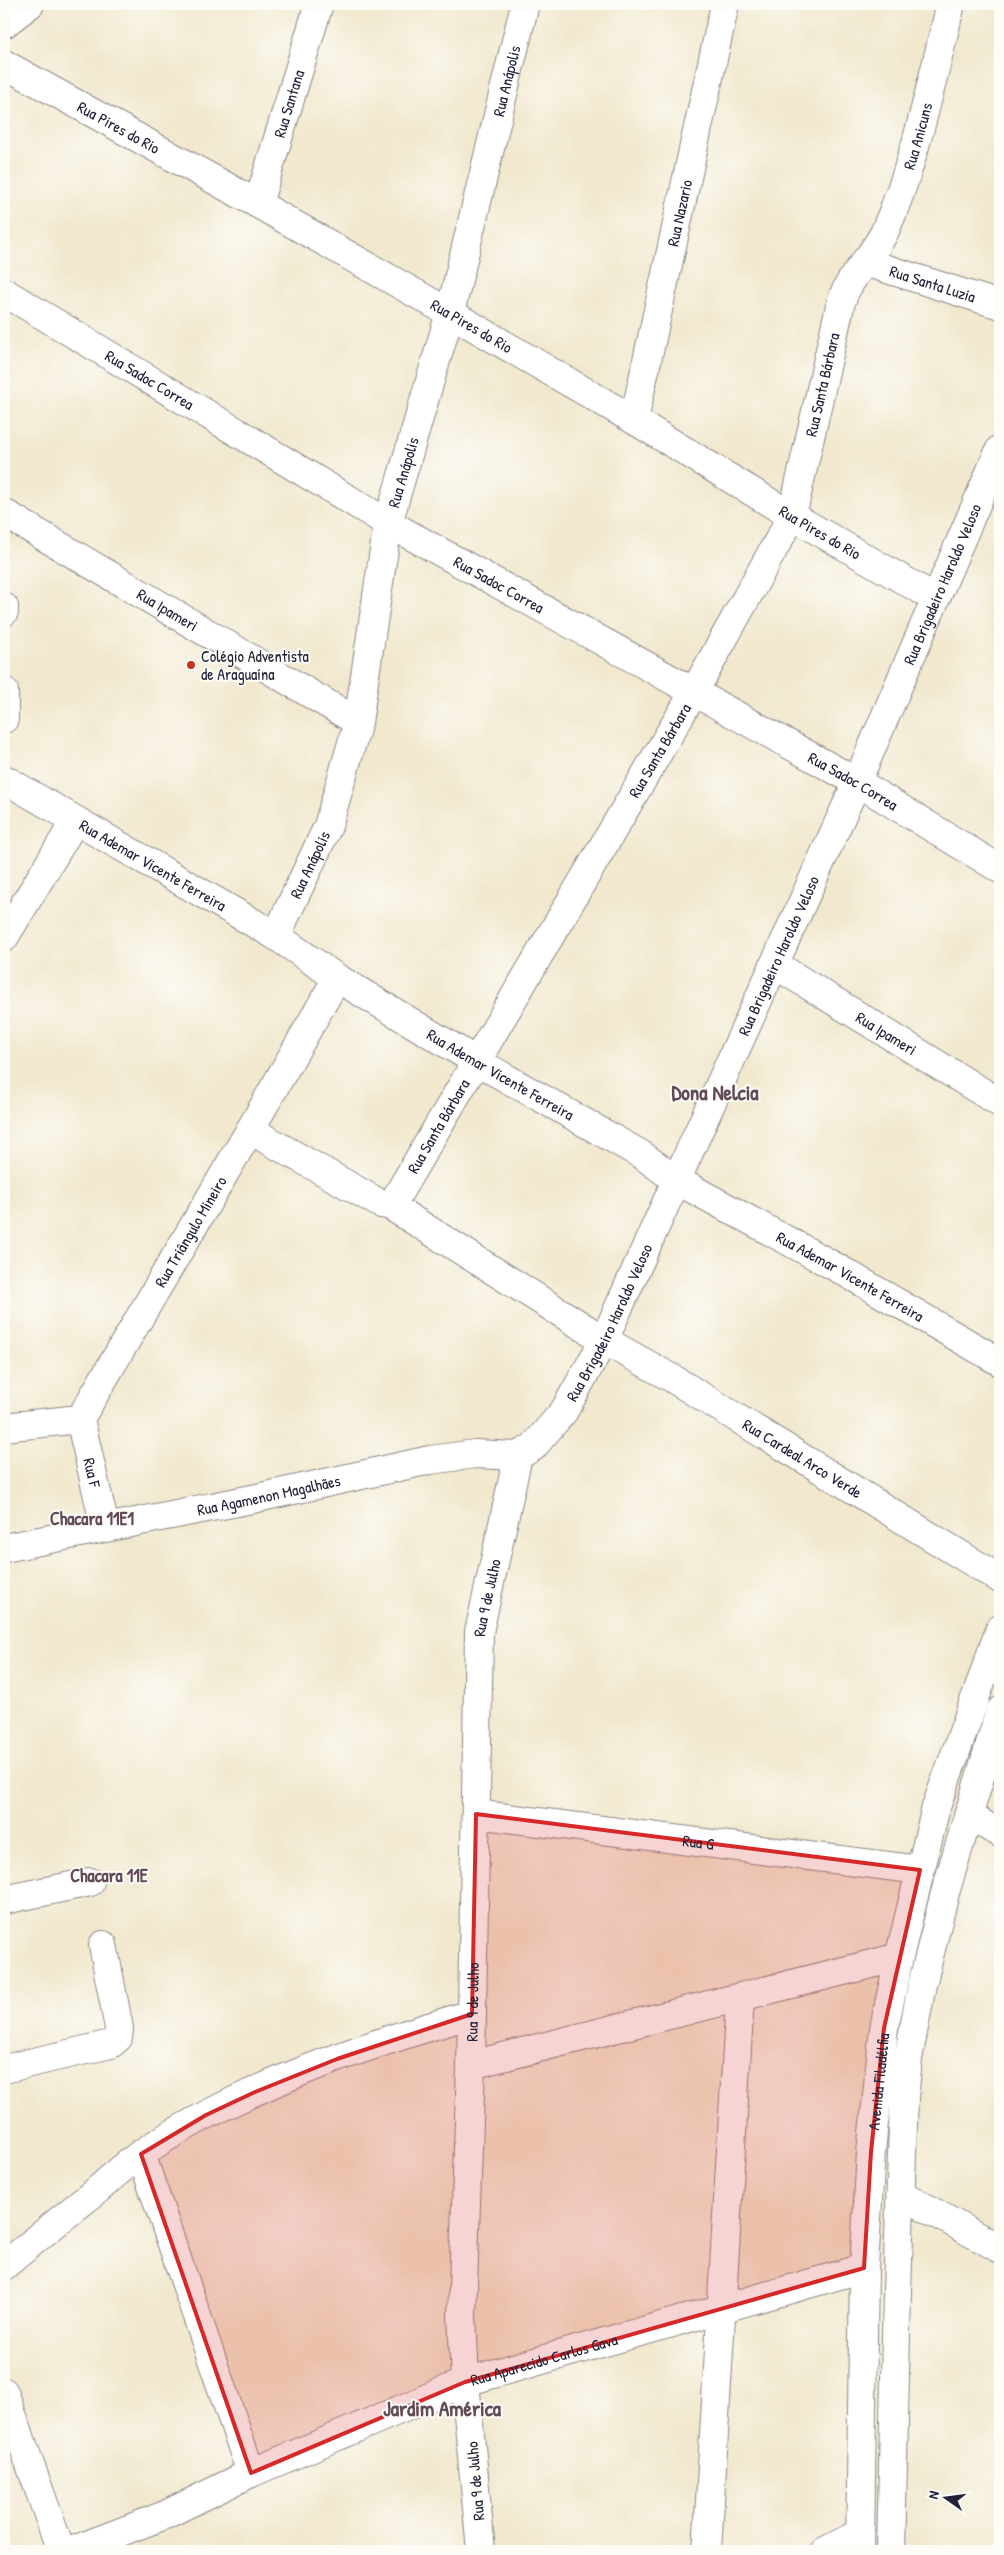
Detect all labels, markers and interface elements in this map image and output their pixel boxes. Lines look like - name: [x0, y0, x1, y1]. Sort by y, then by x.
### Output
- street label: Rua Anápolis: [487, 43, 526, 119]
- street label: Rua Santana: [268, 67, 309, 140]
- street label: Rua Pires do Rio: [74, 96, 164, 159]
- street label: Rua Anicuns: [898, 100, 937, 172]
- street label: Rua Nazario: [661, 177, 697, 248]
- street label: Rua Santa Luzia: [887, 260, 978, 308]
- street label: Rua Pires do Rio: [427, 293, 517, 358]
- street label: Rua Santa Bárbara: [800, 331, 845, 439]
- street label: Rua Sadoc Correa: [101, 344, 198, 415]
- street label: Rua Anápolis: [382, 435, 424, 510]
- street label: Rua Pires do Rio: [775, 500, 866, 565]
- street label: Rua Brigadeiro Haroldo Veloso: [898, 500, 986, 668]
- street label: Rua Sadoc Correa: [450, 551, 548, 618]
- street label: Rua Ipameri: [133, 583, 202, 636]
- place label: Colégio Adventista de Araguaína: [201, 645, 309, 685]
- marker: Colégio Adventista de Araguaína: [185, 659, 197, 671]
- street label: Rua Santa Bárbara: [623, 699, 696, 802]
- street label: Rua Sadoc Correa: [804, 746, 902, 815]
- street label: Rua Ademar Vicente Ferreira: [75, 814, 230, 916]
- street label: Rua Anápolis: [284, 827, 335, 902]
- street label: Rua Brigadeiro Haroldo Veloso: [732, 872, 824, 1039]
- street label: Rua Ipameri: [852, 1006, 921, 1060]
- street label: Rua Ademar Vicente Ferreira: [423, 1023, 578, 1125]
- street label: Rua Santa Bárbara: [402, 1075, 475, 1177]
- district label: Dona Nelcia: [671, 1078, 759, 1107]
- street label: Rua Triângulo Mineiro: [149, 1171, 232, 1291]
- street label: Rua Ademar Vicente Ferreira: [773, 1226, 928, 1327]
- street label: Rua Brigadeiro Haroldo Veloso: [561, 1240, 657, 1405]
- street label: Rua Cardeal Arco Verde: [739, 1413, 867, 1503]
- street label: Rua F: [78, 1456, 107, 1490]
- street label: Rua Agamenon Magalhães: [195, 1469, 342, 1521]
- district label: Chacara 11E1: [50, 1506, 135, 1531]
- street label: Rua 9 de Julho: [468, 1556, 506, 1637]
- street label: Rua G: [681, 1829, 715, 1855]
- district label: Chacara 11E: [70, 1863, 149, 1888]
- street label: Rua 9 de Julho: [460, 1962, 484, 2042]
- street label: Avenida Filadélfia: [862, 2032, 894, 2131]
- street label: Rua Aparecido Carlos Gava: [468, 2328, 620, 2391]
- district label: Jardim América: [383, 2394, 502, 2423]
- street label: Rua 9 de Julho: [461, 2440, 489, 2521]
- north arrow: [922, 2472, 972, 2522]
- text: N: [923, 2488, 943, 2501]

